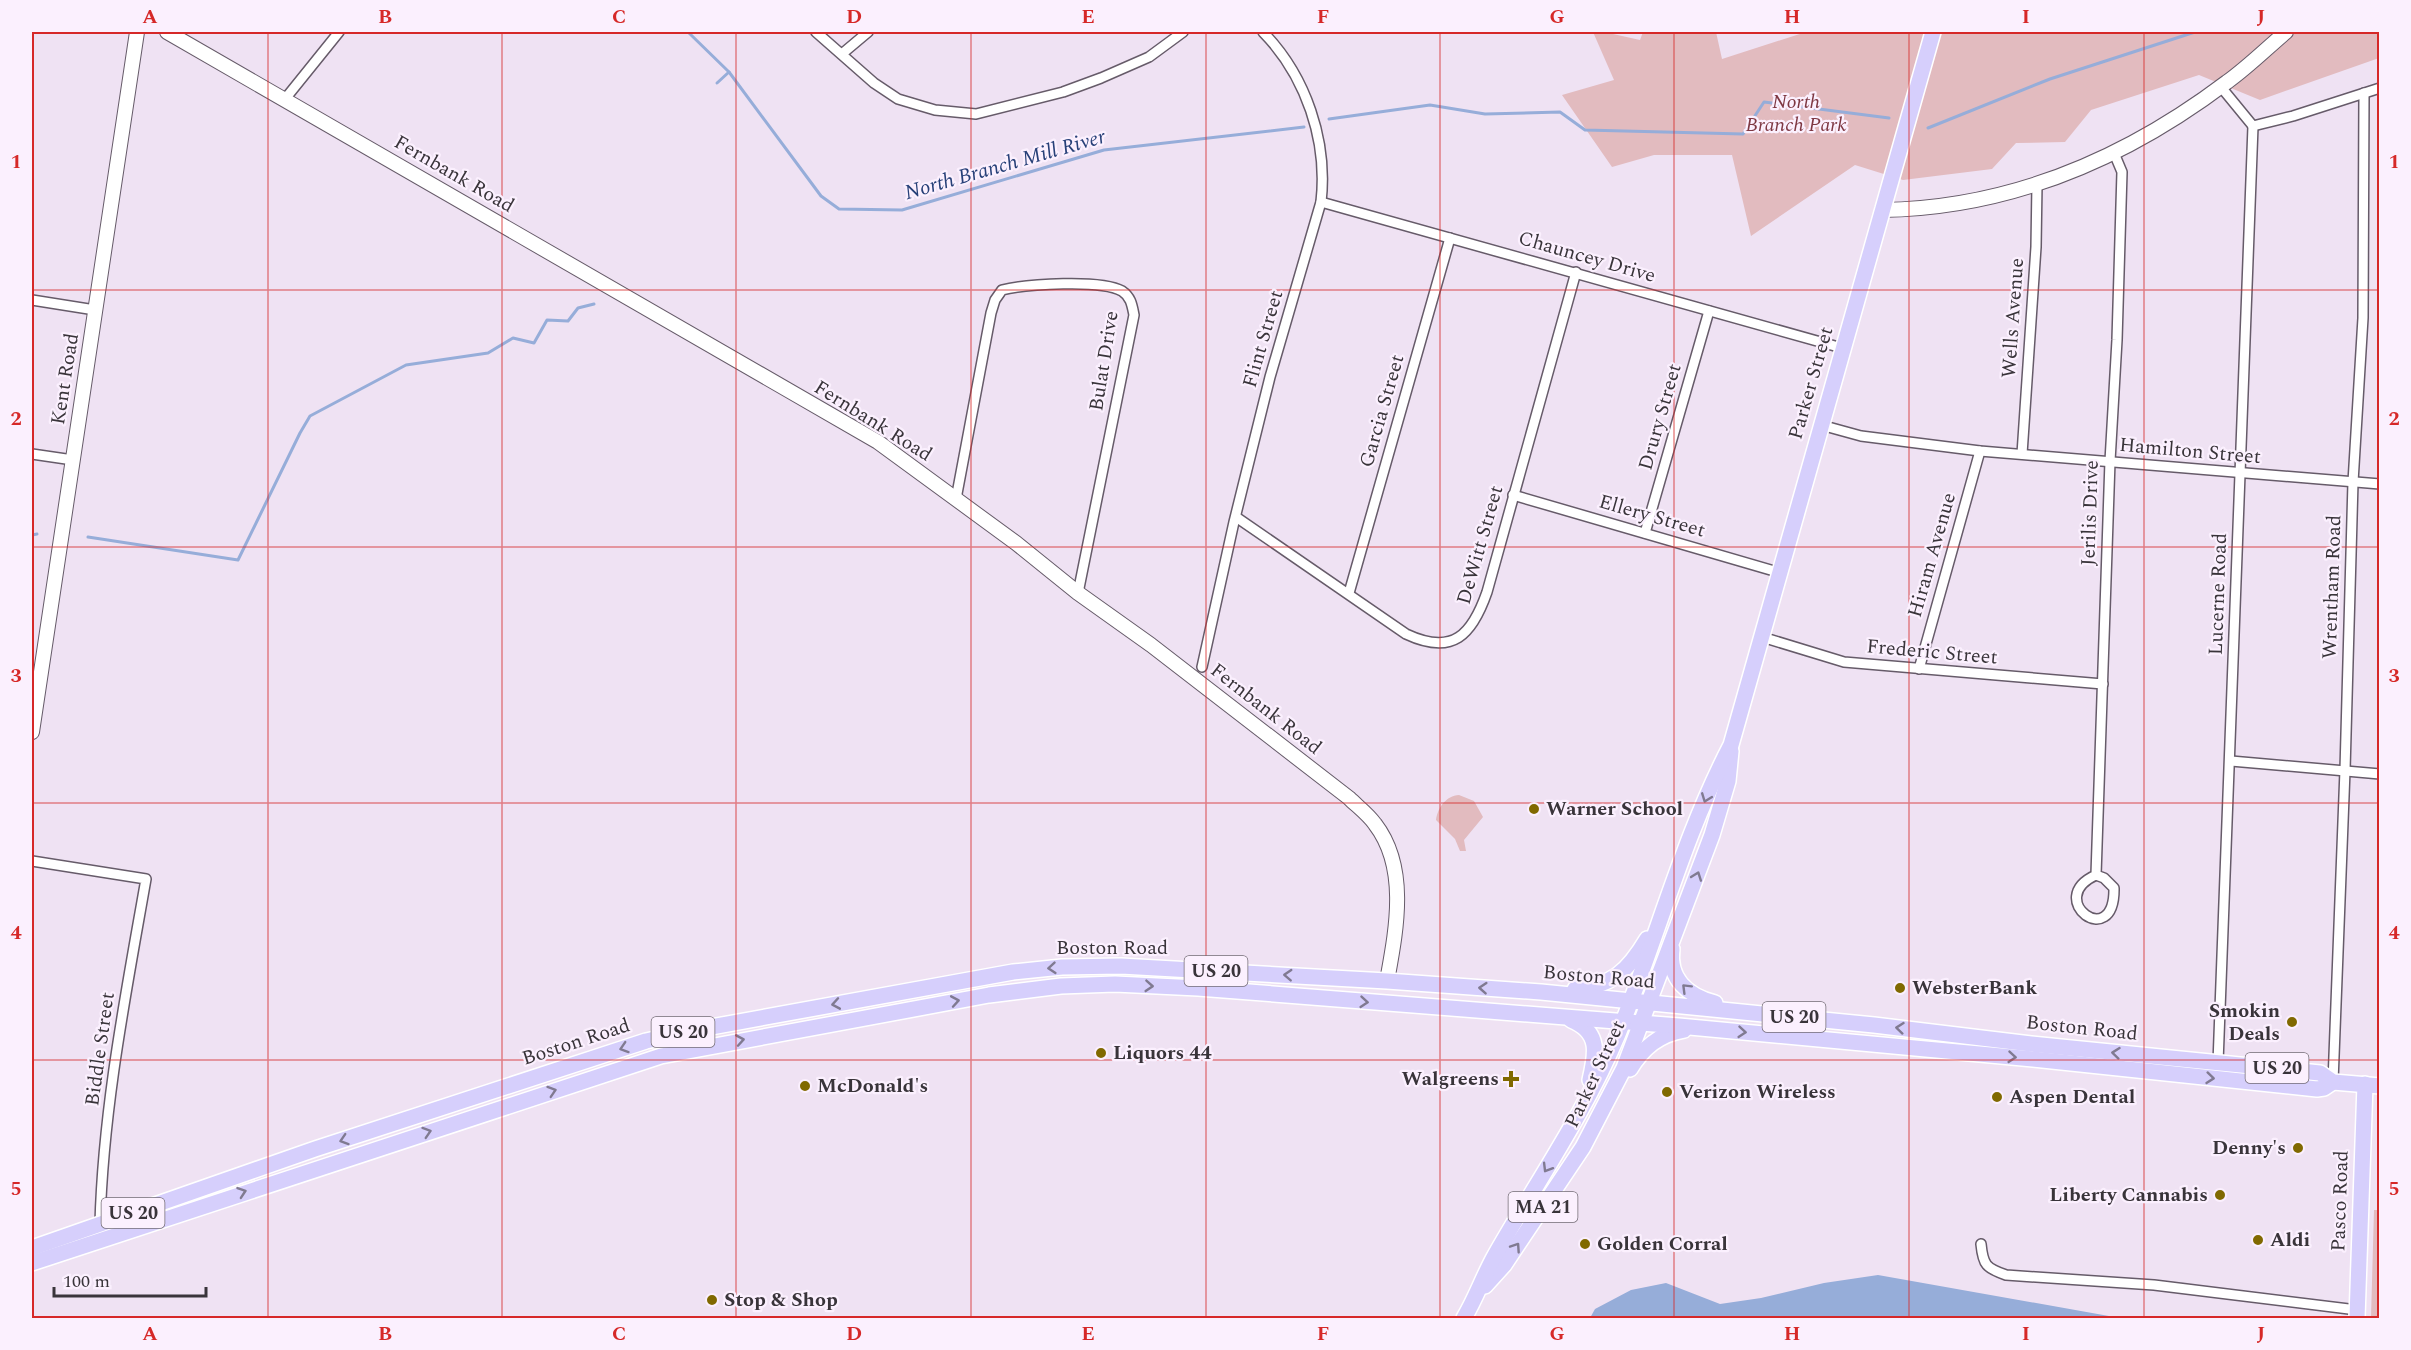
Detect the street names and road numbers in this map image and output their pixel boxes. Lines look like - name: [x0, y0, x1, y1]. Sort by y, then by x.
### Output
- street label: Fernbank Road: [388, 127, 520, 221]
- street label: Chauncey Drive: [1515, 223, 1659, 291]
- street label: Wells Avenue: [1994, 257, 2032, 379]
- street label: Flint Street: [1235, 287, 1291, 391]
- street label: Bulat Drive: [1081, 309, 1127, 413]
- street label: Parker Street: [1781, 323, 1841, 443]
- street label: Kent Road: [43, 331, 87, 427]
- street label: Garcia Street: [1352, 351, 1412, 471]
- street label: Drury Street: [1630, 360, 1690, 474]
- street label: Fernbank Road: [808, 373, 938, 469]
- street label: Hamilton Street: [2118, 430, 2262, 472]
- street label: Jerilis Drive: [2073, 459, 2107, 567]
- street label: DeWitt Street: [1449, 482, 1511, 608]
- street label: Ellery Street: [1595, 486, 1709, 546]
- street label: Hiram Avenue: [1900, 489, 1964, 621]
- street label: Wrentham Road: [2314, 514, 2350, 660]
- street label: Lucerne Road: [2201, 532, 2235, 656]
- street label: Frederic Street: [1865, 631, 1999, 673]
- street label: Fernbank Road: [1204, 656, 1328, 762]
- street label: Boston Road: [1056, 933, 1168, 963]
- road number: US 20: [1184, 956, 1248, 986]
- street label: Boston Road: [1542, 957, 1656, 997]
- street label: Biddle Street: [77, 990, 123, 1108]
- road number: US 20: [1762, 1002, 1826, 1032]
- street label: Boston Road: [2025, 1007, 2139, 1049]
- street label: Boston Road: [518, 1010, 634, 1074]
- street label: Parker Street: [1557, 1015, 1633, 1133]
- road number: US 20: [652, 1017, 714, 1047]
- road number: US 20: [2246, 1053, 2308, 1083]
- street label: Pasco Road: [2323, 1150, 2357, 1252]
- road number: MA 21: [1508, 1192, 1578, 1222]
- road number: US 20: [102, 1198, 164, 1228]

